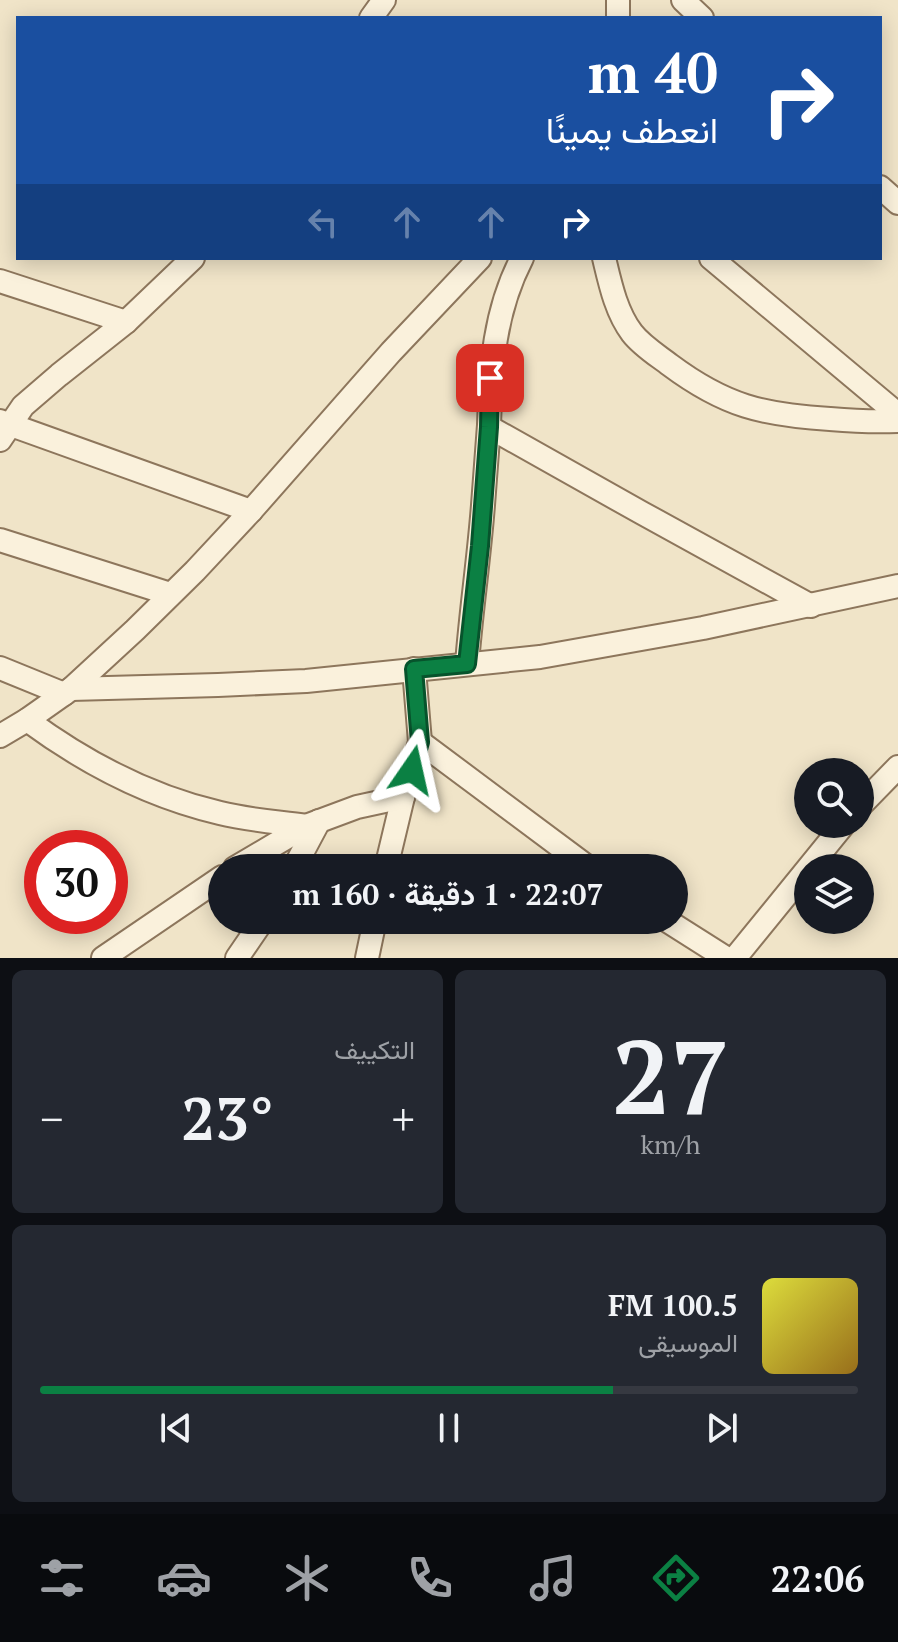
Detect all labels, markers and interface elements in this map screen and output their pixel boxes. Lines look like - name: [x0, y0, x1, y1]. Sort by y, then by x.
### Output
- text: 40 m: [588, 35, 718, 109]
- icon: right: [746, 48, 850, 152]
- text: انعطف يمينًا: [546, 106, 718, 153]
- icon: left: [301, 200, 345, 244]
- icon: ahead: [385, 200, 429, 244]
- icon: ahead: [469, 200, 513, 244]
- icon: right: [553, 200, 597, 244]
- pin: [456, 344, 524, 412]
- icon: arrive: [468, 356, 512, 400]
- position arrow: [370, 728, 454, 812]
- map controls: [794, 758, 874, 934]
- button: search: [794, 758, 874, 838]
- speed limit sign: 30: [24, 830, 128, 934]
- button: layers: [794, 854, 874, 934]
- text: 22:07 · 1 دقيقة · 160 m: [293, 874, 603, 914]
- text: 27: [612, 1006, 729, 1144]
- text: التكييف: [334, 1032, 415, 1066]
- text: 23°: [181, 1078, 274, 1157]
- text: −: [40, 1089, 63, 1148]
- text: +: [392, 1089, 415, 1148]
- text: km/h: [640, 1127, 701, 1161]
- text: 100.5 FM: [608, 1285, 738, 1325]
- text: الموسيقى: [638, 1325, 738, 1359]
- icon: previous: [154, 1406, 198, 1450]
- icon: pause: [427, 1406, 471, 1450]
- icon: next: [700, 1406, 744, 1450]
- icon: filters: [34, 1550, 90, 1606]
- icon: car: [156, 1550, 212, 1606]
- icon: climate: [279, 1550, 335, 1606]
- icon: phone: [402, 1550, 458, 1606]
- icon: music: [525, 1550, 581, 1606]
- icon: directions: [648, 1550, 704, 1606]
- text: 22:06: [771, 1555, 865, 1602]

